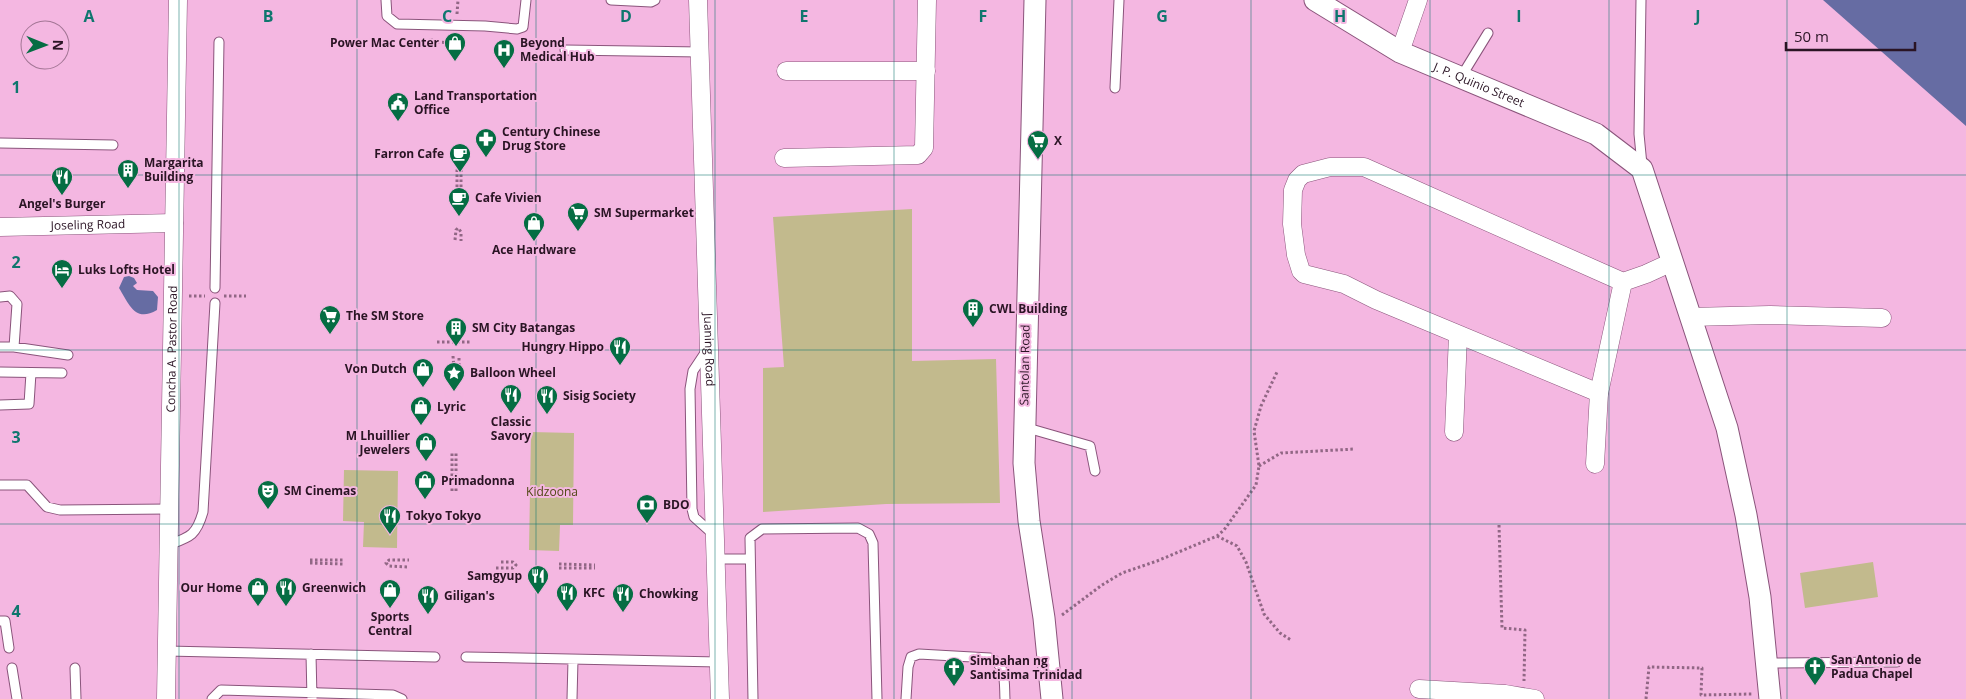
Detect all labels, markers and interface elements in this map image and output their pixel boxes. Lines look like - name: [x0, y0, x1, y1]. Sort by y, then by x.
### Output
- text: A: [83, 5, 95, 27]
- text: B: [263, 5, 273, 27]
- text: C: [442, 5, 452, 27]
- text: D: [620, 5, 632, 27]
- text: E: [800, 5, 809, 27]
- text: F: [979, 5, 987, 27]
- text: G: [1156, 5, 1168, 27]
- text: H: [1334, 5, 1346, 27]
- text: I: [1516, 5, 1522, 27]
- text: J: [1693, 5, 1701, 27]
- north arrow: [20, 20, 70, 70]
- scale bar: [1786, 20, 1915, 52]
- text: 50 m: [1794, 26, 1829, 46]
- shop icon: Power Mac Center: [443, 31, 467, 62]
- place label: Power Mac Center: [330, 34, 440, 51]
- place label: Beyond Medical Hub: [520, 34, 595, 65]
- hospital icon: Beyond Medical Hub: [492, 38, 516, 69]
- text: N: [49, 39, 68, 51]
- street label: J. P. Quinio Street: [1430, 58, 1527, 111]
- text: 1: [11, 76, 21, 98]
- place label: Land Transportation Office: [414, 87, 537, 118]
- public building icon: Land Transportation Office: [386, 91, 410, 122]
- place label: Century Chinese Drug Store: [502, 123, 600, 154]
- pharmacy icon: Century Chinese Drug Store: [474, 127, 498, 158]
- supermarket icon: X: [1026, 129, 1050, 160]
- place label: X: [1054, 132, 1062, 149]
- cafe icon: Farron Cafe: [448, 142, 472, 173]
- place label: Farron Cafe: [374, 145, 444, 162]
- place label: Margarita Building: [144, 154, 204, 185]
- building icon: Margarita Building: [116, 158, 140, 189]
- restaurant icon: Angel's Burger: [50, 165, 74, 196]
- cafe icon: Cafe Vivien: [447, 186, 471, 217]
- place label: Cafe Vivien: [475, 189, 542, 206]
- place label: Angel's Burger: [19, 195, 106, 212]
- supermarket icon: SM Supermarket: [566, 201, 590, 232]
- place label: SM Supermarket: [594, 204, 694, 221]
- shop icon: Ace Hardware: [522, 211, 546, 242]
- street label: Joseling Road: [49, 215, 125, 234]
- place label: Ace Hardware: [492, 241, 576, 258]
- text: 2: [11, 251, 21, 273]
- hotel icon: Luks Lofts Hotel: [50, 258, 74, 289]
- place label: Luks Lofts Hotel: [78, 261, 175, 278]
- street label: Concha A. Pastor Road: [162, 286, 181, 413]
- building icon: CWL Building: [961, 297, 985, 328]
- place label: CWL Building: [989, 300, 1068, 317]
- supermarket icon: The SM Store: [318, 304, 342, 335]
- place label: The SM Store: [346, 307, 424, 324]
- street label: Juaning Road: [700, 312, 719, 387]
- building icon: SM City Batangas: [444, 316, 468, 347]
- place label: SM City Batangas: [472, 319, 575, 336]
- street label: Santolan Road: [1015, 324, 1034, 406]
- restaurant icon: Hungry Hippo: [608, 335, 632, 366]
- place label: Hungry Hippo: [521, 338, 604, 355]
- shop icon: Von Dutch: [411, 357, 435, 388]
- place label: Von Dutch: [345, 360, 407, 377]
- place icon: Balloon Wheel: [442, 361, 466, 392]
- place label: Balloon Wheel: [470, 364, 556, 381]
- restaurant icon: Classic Savory: [499, 383, 523, 414]
- restaurant icon: Sisig Society: [535, 384, 559, 415]
- place label: Sisig Society: [563, 387, 636, 404]
- shop icon: Lyric: [409, 395, 433, 426]
- place label: Lyric: [437, 398, 466, 415]
- place label: Classic Savory: [491, 413, 531, 444]
- text: 3: [11, 426, 21, 448]
- place label: M Lhuillier Jewelers: [346, 427, 411, 458]
- shop icon: M Lhuillier Jewelers: [414, 431, 438, 462]
- shop icon: Primadonna: [413, 469, 437, 500]
- place label: Primadonna: [441, 472, 515, 489]
- theatre icon: SM Cinemas: [256, 479, 280, 510]
- place label: SM Cinemas: [284, 482, 356, 499]
- park label: Kidzoona: [526, 483, 578, 500]
- bank icon: BDO: [635, 493, 659, 524]
- place label: BDO: [663, 496, 690, 513]
- restaurant icon: Tokyo Tokyo: [378, 504, 402, 535]
- place label: Tokyo Tokyo: [406, 507, 481, 524]
- restaurant icon: Samgyup: [526, 564, 550, 595]
- place label: Samgyup: [467, 567, 522, 584]
- shop icon: Our Home: [246, 576, 270, 607]
- restaurant icon: Greenwich: [274, 576, 298, 607]
- shop icon: Sports Central: [378, 578, 402, 609]
- place label: Our Home: [181, 579, 242, 596]
- place label: Greenwich: [302, 579, 366, 596]
- restaurant icon: KFC: [555, 581, 579, 612]
- restaurant icon: Chowking: [611, 582, 635, 613]
- restaurant icon: Giligan's: [416, 584, 440, 615]
- place label: KFC: [583, 584, 606, 601]
- place label: Chowking: [639, 585, 698, 602]
- place label: Giligan's: [444, 587, 495, 604]
- text: 4: [11, 600, 21, 622]
- place label: Sports Central: [368, 608, 412, 639]
- place label: San Antonio de Padua Chapel: [1831, 651, 1921, 682]
- place label: Simbahan ng Santisima Trinidad: [970, 652, 1082, 683]
- church icon: San Antonio de Padua Chapel: [1803, 655, 1827, 686]
- church icon: Simbahan ng Santisima Trinidad: [942, 656, 966, 687]

